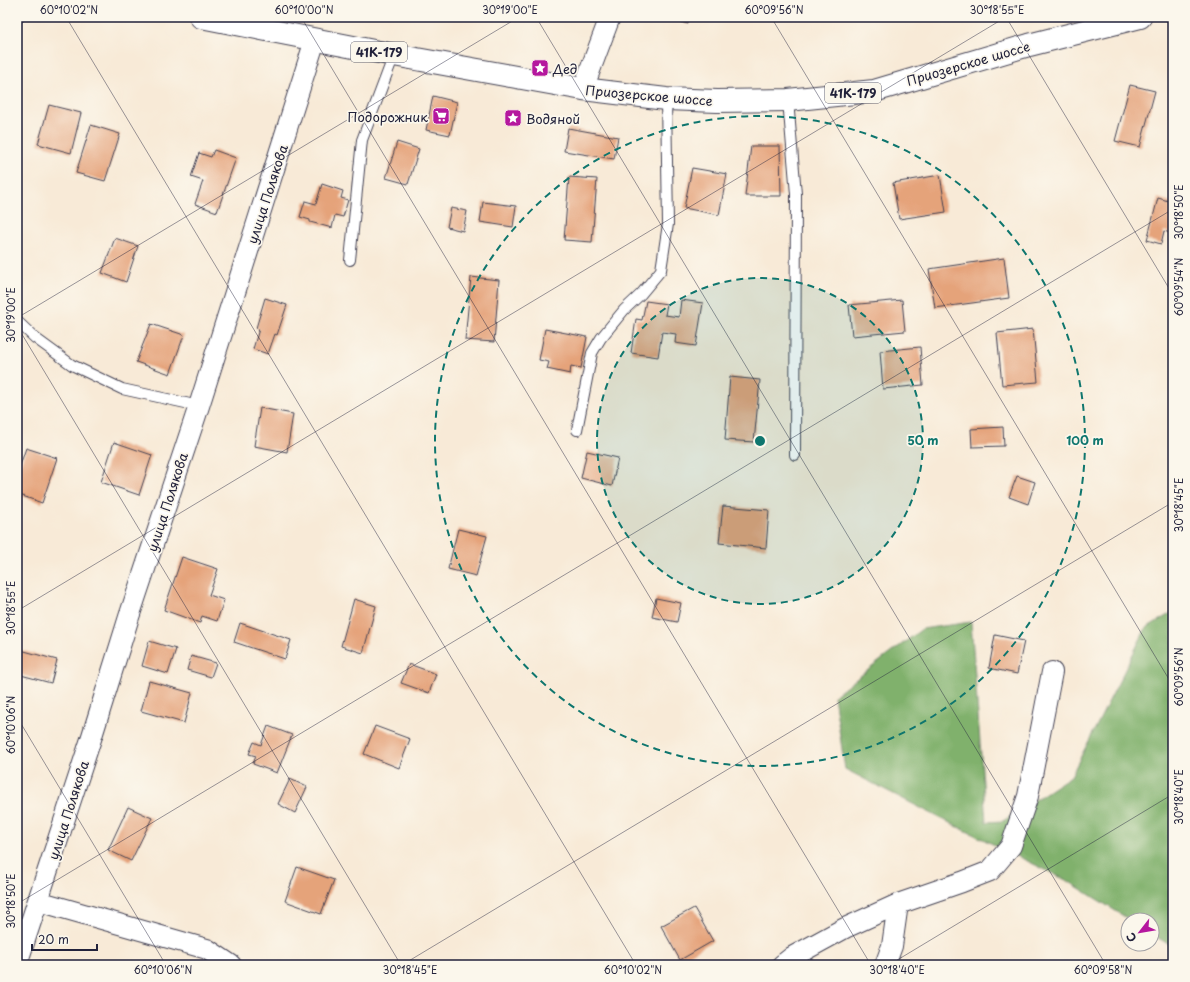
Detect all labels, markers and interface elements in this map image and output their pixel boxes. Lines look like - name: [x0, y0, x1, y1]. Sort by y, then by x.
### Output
- text: 60°10'02"N: [40, 2, 98, 17]
- text: 60°10'00"N: [275, 2, 334, 17]
- text: 30°19'00"E: [482, 2, 538, 17]
- text: 60°09'56"N: [744, 2, 804, 17]
- text: 30°18'55"E: [970, 2, 1024, 17]
- street label: Приозерское шоссе: [904, 36, 1032, 90]
- road number: 41К-179: [351, 42, 407, 62]
- place icon: Дед: [530, 58, 550, 78]
- place label: Дед: [552, 59, 578, 78]
- street label: Приозерское шоссе: [585, 80, 713, 110]
- road number: 41К-179: [825, 83, 881, 103]
- supermarket icon: Подорожник: [431, 106, 451, 126]
- place label: Подорожник: [347, 107, 428, 126]
- place icon: Водяной: [503, 108, 523, 128]
- place label: Водяной: [526, 109, 580, 128]
- street label: улица Полякова: [242, 141, 292, 246]
- text: 30°18'50"E: [1171, 184, 1186, 240]
- text: 60°09'54"N: [1171, 257, 1186, 316]
- text: 30°19'00"E: [3, 287, 18, 343]
- text: 50 m: [907, 431, 939, 449]
- text: 100 m: [1066, 431, 1104, 449]
- centre of rings: [753, 434, 767, 448]
- street label: улица Полякова: [142, 449, 192, 554]
- text: 30°18'45"E: [1171, 478, 1186, 532]
- text: 30°18'55"E: [3, 581, 18, 635]
- text: 60°09'56"N: [1171, 647, 1186, 707]
- text: 60°10'06"N: [3, 696, 18, 754]
- street label: улица Полякова: [43, 757, 93, 862]
- text: 30°18'40"E: [1171, 769, 1186, 825]
- text: 30°18'50"E: [3, 873, 18, 929]
- north arrow: [1120, 912, 1160, 952]
- scale bar: [32, 926, 97, 952]
- text: С: [1122, 929, 1140, 945]
- text: 20 m: [38, 930, 69, 948]
- text: 60°10'06"N: [134, 962, 192, 977]
- text: 30°18'45"E: [383, 962, 437, 977]
- text: 60°10'02"N: [604, 962, 662, 977]
- text: 30°18'40"E: [869, 962, 925, 977]
- text: 60°09'58"N: [1074, 962, 1132, 977]

